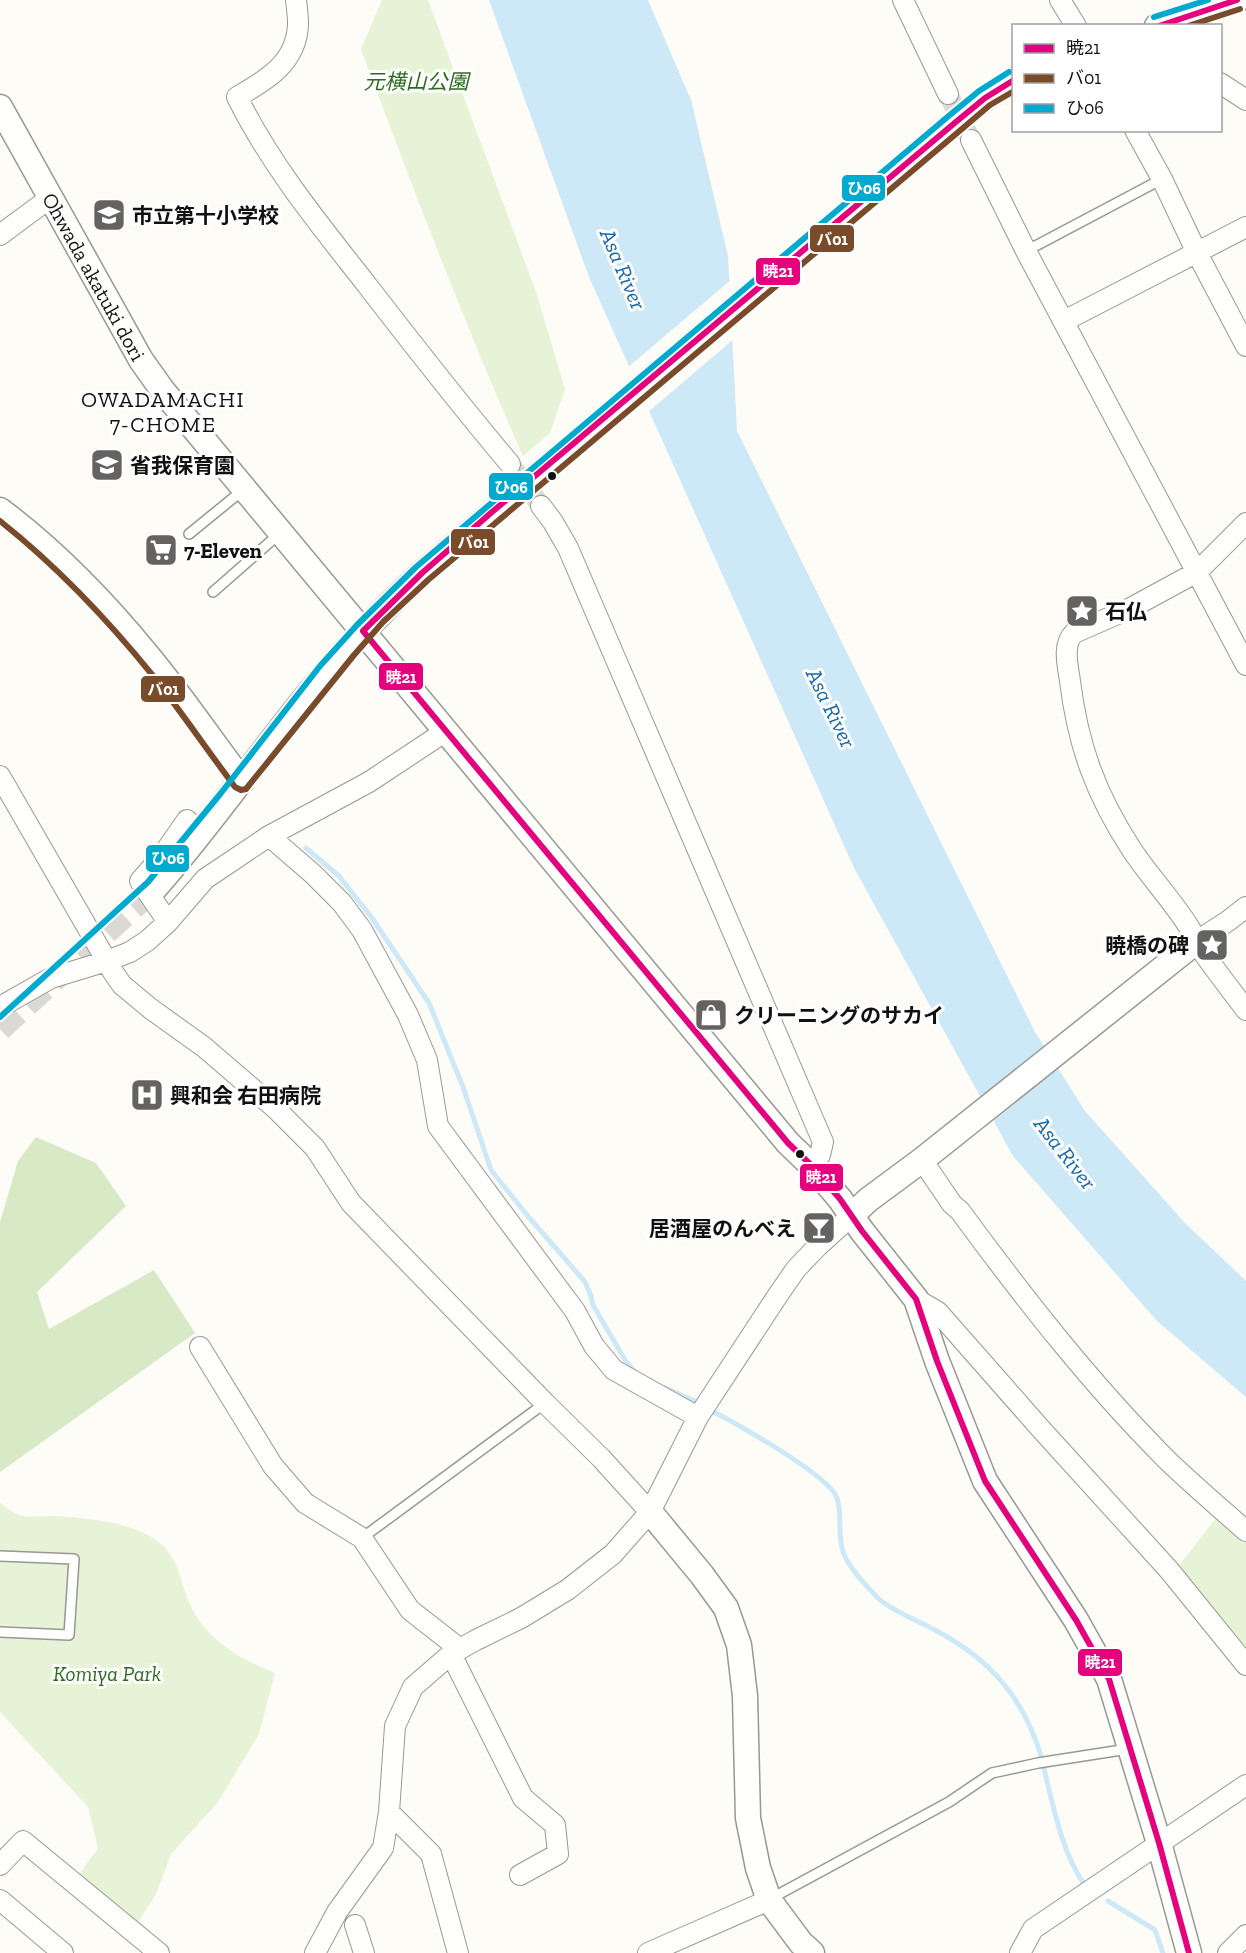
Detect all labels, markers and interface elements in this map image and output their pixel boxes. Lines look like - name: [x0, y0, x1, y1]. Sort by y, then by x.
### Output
- legend: [1012, 24, 1222, 132]
- text: 暁21: [1066, 37, 1100, 59]
- text: バ01: [1066, 67, 1101, 89]
- park label: 元横山公園: [364, 69, 471, 94]
- text: ひ06: [1066, 97, 1104, 119]
- line badge: ひ06: [841, 174, 886, 202]
- text: ひ06: [847, 179, 881, 198]
- street label: Ohwada akatuki dori: [38, 188, 151, 365]
- school or university icon: 市立第十小学校: [91, 197, 127, 233]
- place label: 市立第十小学校: [132, 203, 279, 228]
- water label: Asa River: [594, 224, 652, 314]
- line badge: バ01: [809, 224, 855, 253]
- text: バ01: [816, 230, 848, 249]
- line badge: 暁21: [755, 257, 801, 286]
- text: 暁21: [762, 262, 794, 281]
- district label: OWADAMACHI 7-CHOME: [81, 386, 245, 438]
- school or university icon: 省我保育園: [89, 447, 125, 483]
- place label: 省我保育園: [130, 453, 235, 478]
- unlabelled marker: [546, 470, 558, 482]
- line badge: ひ06: [488, 472, 534, 501]
- text: ひ06: [494, 478, 528, 497]
- line badge: バ01: [450, 528, 496, 556]
- supermarket icon: 7-Eleven: [143, 532, 179, 568]
- text: バ01: [457, 533, 489, 552]
- place label: 7-Eleven: [184, 538, 263, 563]
- place icon: 石仏: [1064, 593, 1100, 629]
- place label: 石仏: [1105, 599, 1147, 624]
- line badge: 暁21: [378, 662, 424, 691]
- water label: Asa River: [800, 663, 862, 753]
- text: 暁21: [385, 668, 417, 687]
- line badge: バ01: [140, 675, 186, 703]
- text: バ01: [147, 680, 179, 699]
- line badge: ひ06: [145, 844, 190, 873]
- text: ひ06: [151, 849, 185, 868]
- place icon: 暁橋の碑: [1194, 927, 1230, 963]
- place label: 暁橋の碑: [1105, 933, 1189, 958]
- shop icon: クリーニングのサカイ: [693, 997, 729, 1033]
- place label: クリーニングのサカイ: [734, 1003, 944, 1028]
- hospital icon: 興和会 右田病院: [129, 1077, 165, 1113]
- place label: 興和会 右田病院: [170, 1083, 321, 1108]
- water label: Asa River: [1028, 1110, 1102, 1195]
- unlabelled marker: [794, 1148, 806, 1160]
- line badge: 暁21: [799, 1163, 844, 1192]
- text: 暁21: [805, 1168, 837, 1187]
- bar icon: 居酒屋のんべえ: [801, 1210, 837, 1246]
- place label: 居酒屋のんべえ: [649, 1216, 796, 1241]
- line badge: 暁21: [1077, 1648, 1123, 1677]
- text: 暁21: [1084, 1653, 1116, 1672]
- park label: Komiya Park: [53, 1661, 161, 1686]

